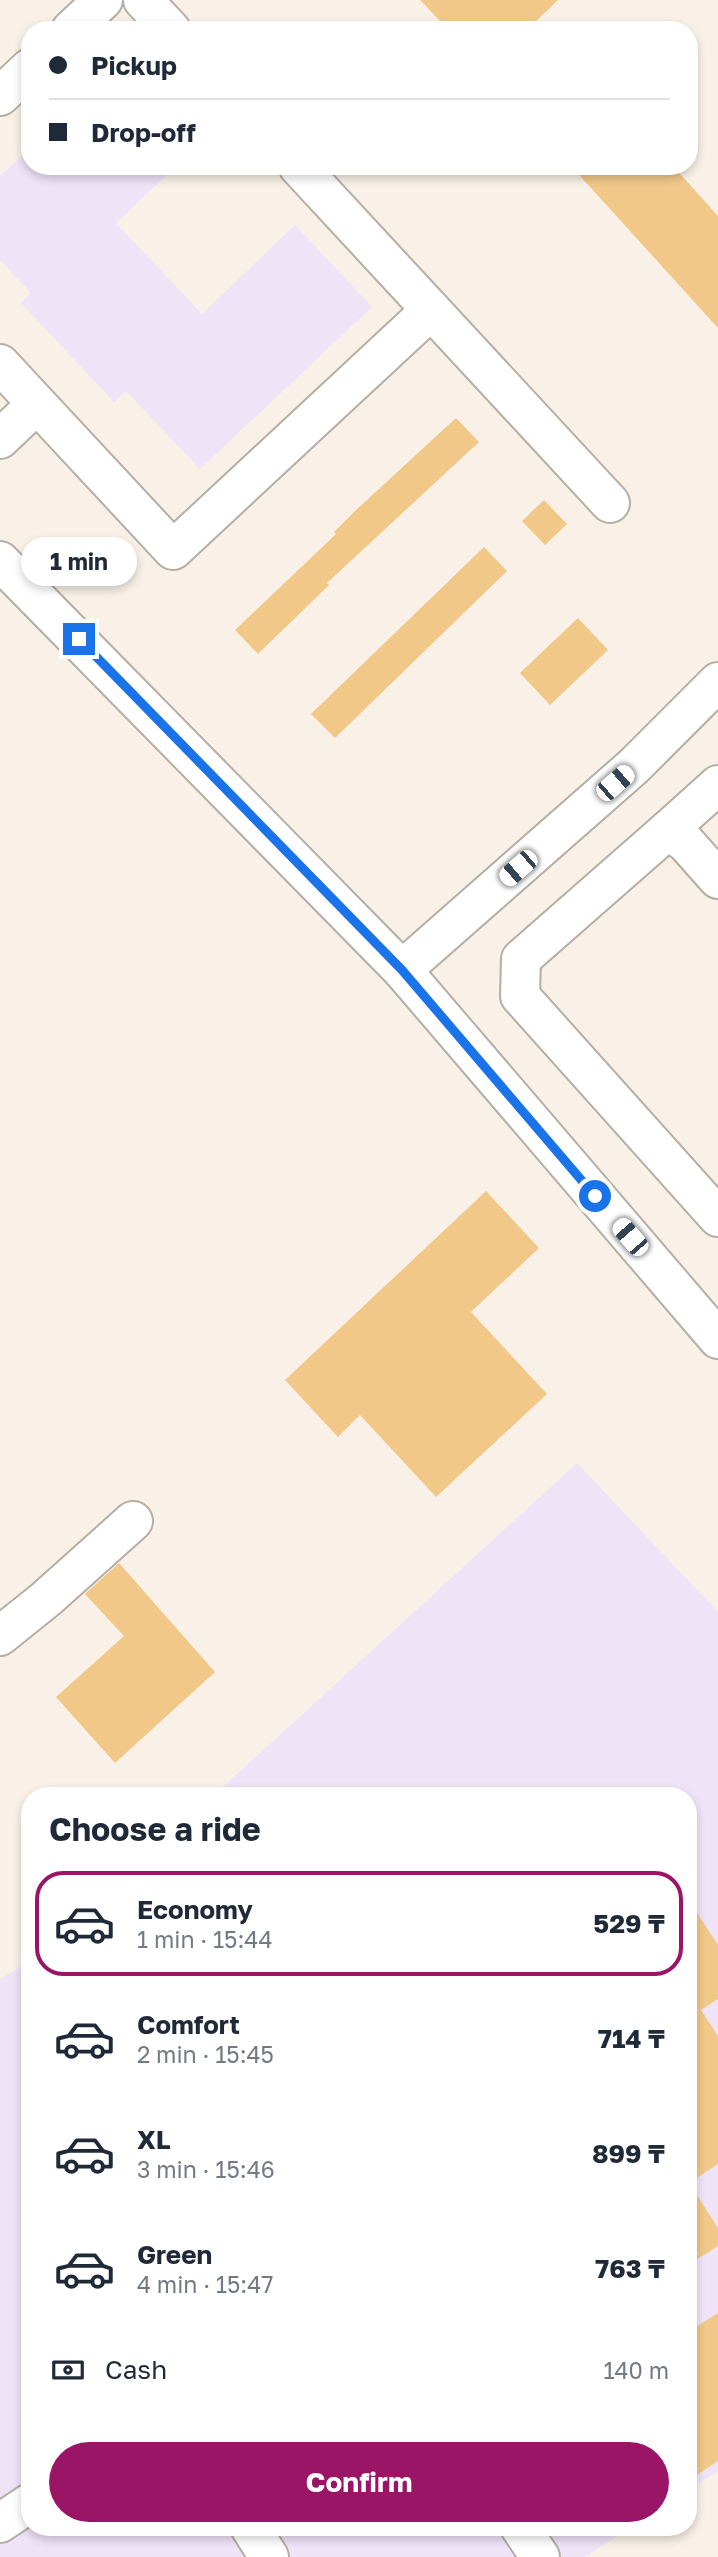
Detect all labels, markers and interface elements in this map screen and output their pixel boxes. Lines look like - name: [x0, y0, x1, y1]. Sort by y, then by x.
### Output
- text: Pickup: [91, 50, 177, 81]
- text: Drop-off: [91, 117, 196, 148]
- callout: 1 min: [21, 538, 137, 586]
- text: 1 min: [50, 547, 108, 575]
- route end: [63, 623, 95, 655]
- car: [593, 761, 638, 805]
- car: [496, 846, 541, 890]
- route start: [579, 1180, 611, 1212]
- car: [609, 1214, 652, 1260]
- text: Choose a ride: [49, 1810, 261, 1848]
- icon: car: [53, 1892, 116, 1955]
- text: Economy: [137, 1894, 253, 1925]
- text: 529 ₸: [593, 1908, 665, 1939]
- text: 1 min · 15:44: [137, 1925, 272, 1953]
- icon: car: [53, 2007, 116, 2070]
- text: Comfort: [137, 2009, 240, 2040]
- text: 714 ₸: [598, 2023, 665, 2054]
- text: 2 min · 15:45: [137, 2040, 274, 2068]
- icon: car: [53, 2122, 116, 2185]
- text: XL: [137, 2124, 171, 2155]
- text: 899 ₸: [592, 2138, 665, 2169]
- text: 3 min · 15:46: [137, 2155, 275, 2183]
- icon: car: [53, 2237, 116, 2300]
- text: Green: [137, 2239, 212, 2270]
- text: 763 ₸: [595, 2253, 665, 2284]
- text: 4 min · 15:47: [137, 2270, 273, 2298]
- icon: cash: [49, 2351, 87, 2389]
- text: Cash: [105, 2354, 167, 2385]
- text: 140 m: [603, 2356, 669, 2384]
- button: Confirm: [49, 2442, 669, 2522]

